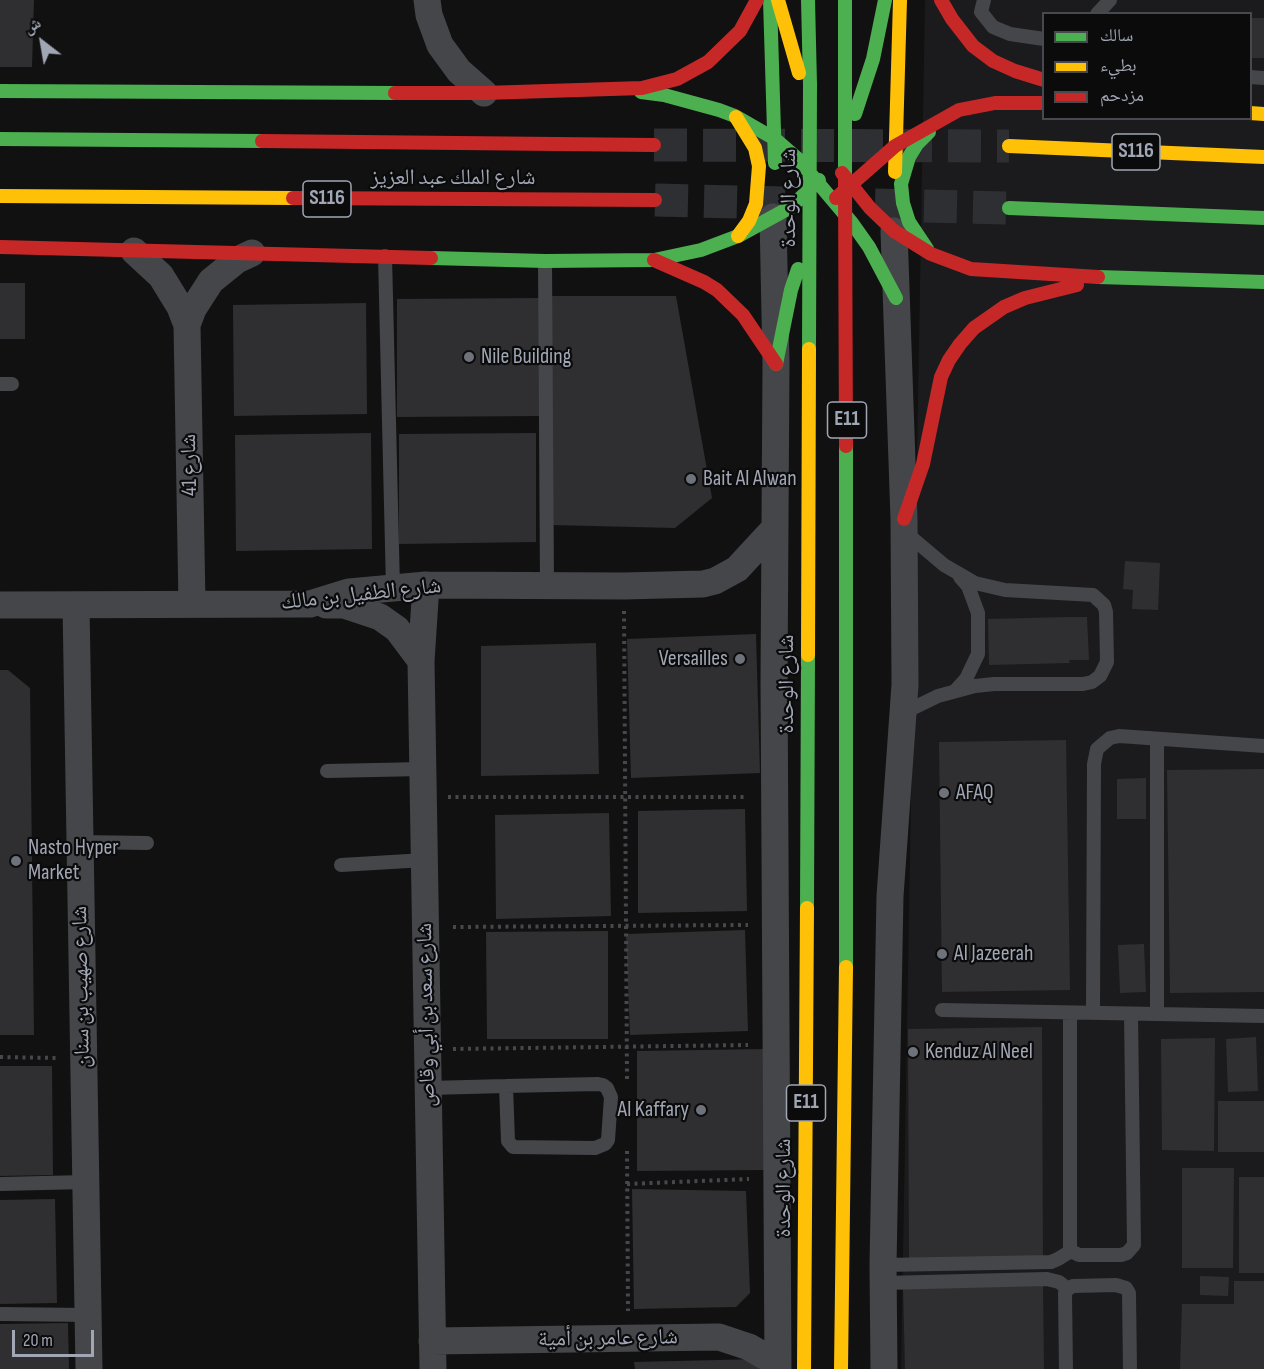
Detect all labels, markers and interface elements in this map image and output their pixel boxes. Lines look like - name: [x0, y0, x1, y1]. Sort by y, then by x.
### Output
- north arrow: [12, 12, 72, 72]
- legend: [1042, 12, 1252, 120]
- text: ش: [20, 14, 45, 39]
- text: سالك: [1100, 25, 1133, 46]
- text: بطيء: [1100, 55, 1137, 76]
- text: مزدحم: [1100, 85, 1144, 106]
- road number: S116: [1112, 134, 1160, 170]
- street label: شارع الوحدة: [776, 149, 802, 247]
- street label: شارع الملك عبد العزيز: [370, 165, 536, 191]
- road number: S116: [303, 181, 351, 217]
- place label: Nile Building: [481, 344, 571, 370]
- marker: Nile Building: [462, 350, 476, 364]
- road number: E11: [828, 402, 866, 438]
- street label: شارع 41: [176, 434, 204, 496]
- place label: Bait Al Alwan: [703, 466, 797, 492]
- marker: Bait Al Alwan: [684, 472, 698, 486]
- street label: شارع الطفيل بن مالك: [280, 573, 442, 617]
- street label: شارع الوحدة: [774, 635, 800, 733]
- place label: Versailles: [659, 646, 728, 672]
- marker: Versailles: [733, 652, 747, 666]
- place label: AFAQ: [956, 780, 994, 806]
- marker: AFAQ: [937, 786, 951, 800]
- place label: Nasto Hyper Market: [28, 835, 119, 886]
- marker: Nasto Hyper Market: [9, 854, 23, 868]
- street label: شارع صهيب بن سنان: [67, 906, 97, 1068]
- street label: شارع سعد بن أبي وقاص: [412, 923, 442, 1107]
- place label: Al Jazeerah: [954, 941, 1033, 967]
- marker: Al Jazeerah: [935, 947, 949, 961]
- place label: Kenduz Al Neel: [925, 1039, 1033, 1065]
- marker: Kenduz Al Neel: [906, 1045, 920, 1059]
- road number: E11: [786, 1085, 826, 1121]
- place label: Al Kaffary: [618, 1097, 689, 1123]
- marker: Al Kaffary: [694, 1103, 708, 1117]
- street label: شارع الوحدة: [771, 1139, 797, 1237]
- scale bar: [15, 1318, 98, 1356]
- street label: شارع عامر بن أمية: [538, 1325, 678, 1353]
- text: 20 m: [23, 1330, 53, 1351]

